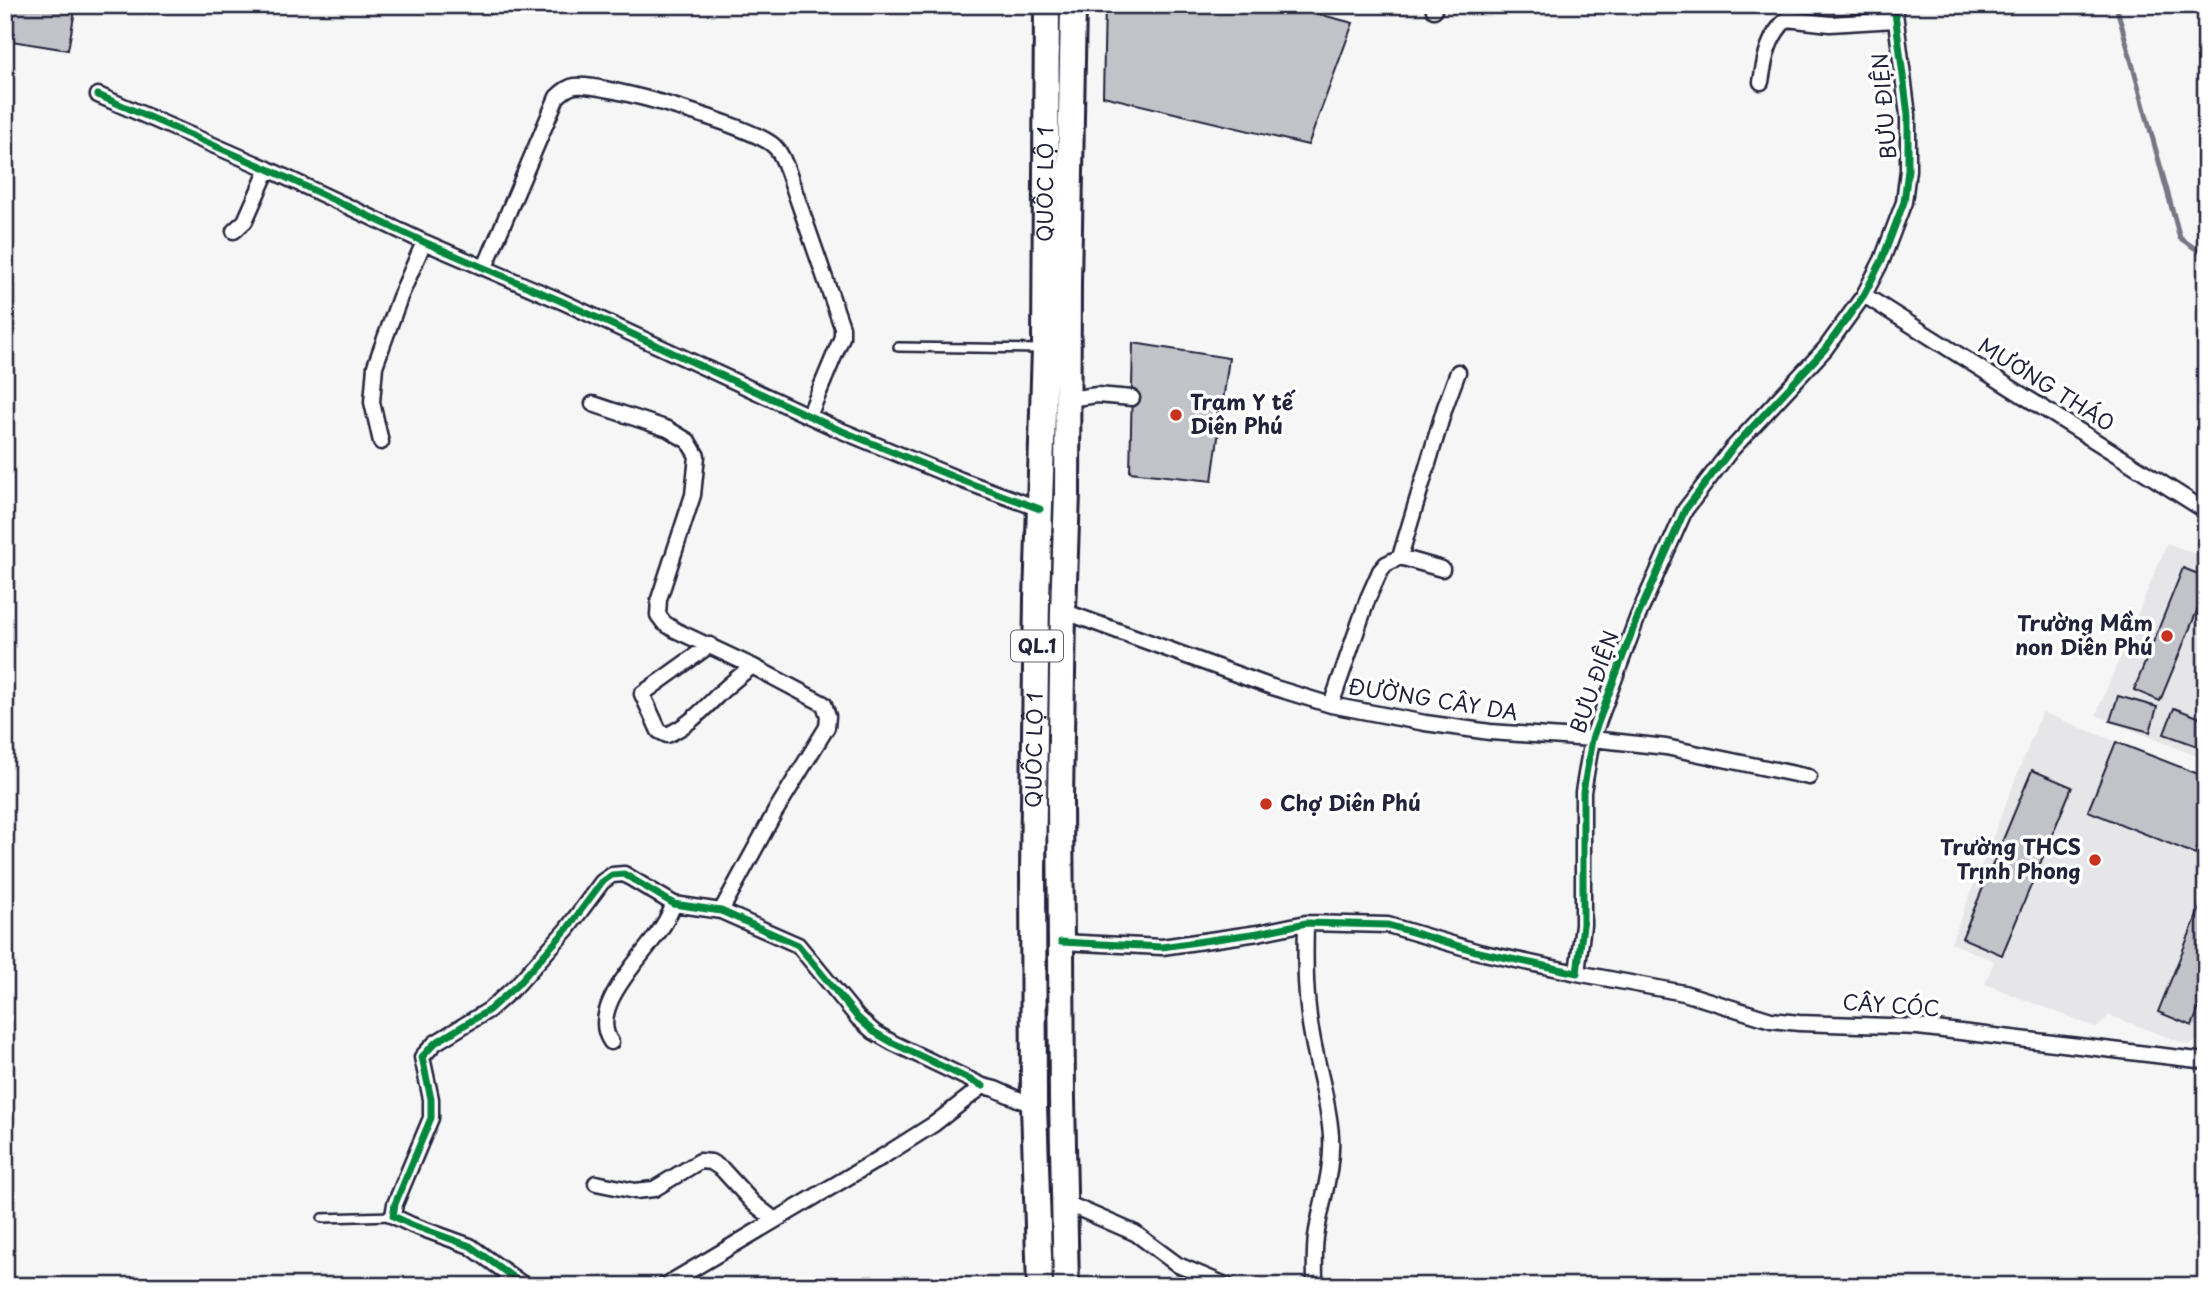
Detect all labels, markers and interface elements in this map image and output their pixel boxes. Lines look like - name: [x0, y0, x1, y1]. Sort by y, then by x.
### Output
- street label: BƯU ĐIỆN: [1862, 52, 1904, 161]
- street label: QUỐC LỘ 1: [1028, 126, 1060, 242]
- street label: MƯƠNG THÁO: [1972, 328, 2122, 438]
- place label: Trạm Y tế Diên Phú: [1190, 385, 1296, 441]
- marker: Trạm Y tế Diên Phú: [1168, 407, 1184, 423]
- place label: Trường Mầm non Diên Phú: [2015, 606, 2153, 662]
- street label: BƯU ĐIỆN: [1561, 626, 1626, 737]
- marker: Trường Mầm non Diên Phú: [2159, 628, 2175, 644]
- road number: QL.1: [1011, 631, 1063, 662]
- street label: ĐƯỜNG CÂY DA: [1346, 669, 1520, 727]
- street label: QUỐC LỘ 1: [1016, 692, 1050, 808]
- place label: Chợ Diên Phú: [1280, 786, 1421, 818]
- marker: Chợ Diên Phú: [1258, 796, 1274, 812]
- place label: Trường THCS Trịnh Phong: [1940, 830, 2081, 886]
- marker: Trường THCS Trịnh Phong: [2087, 852, 2103, 868]
- street label: CÂY CÓC: [1841, 985, 1941, 1023]

